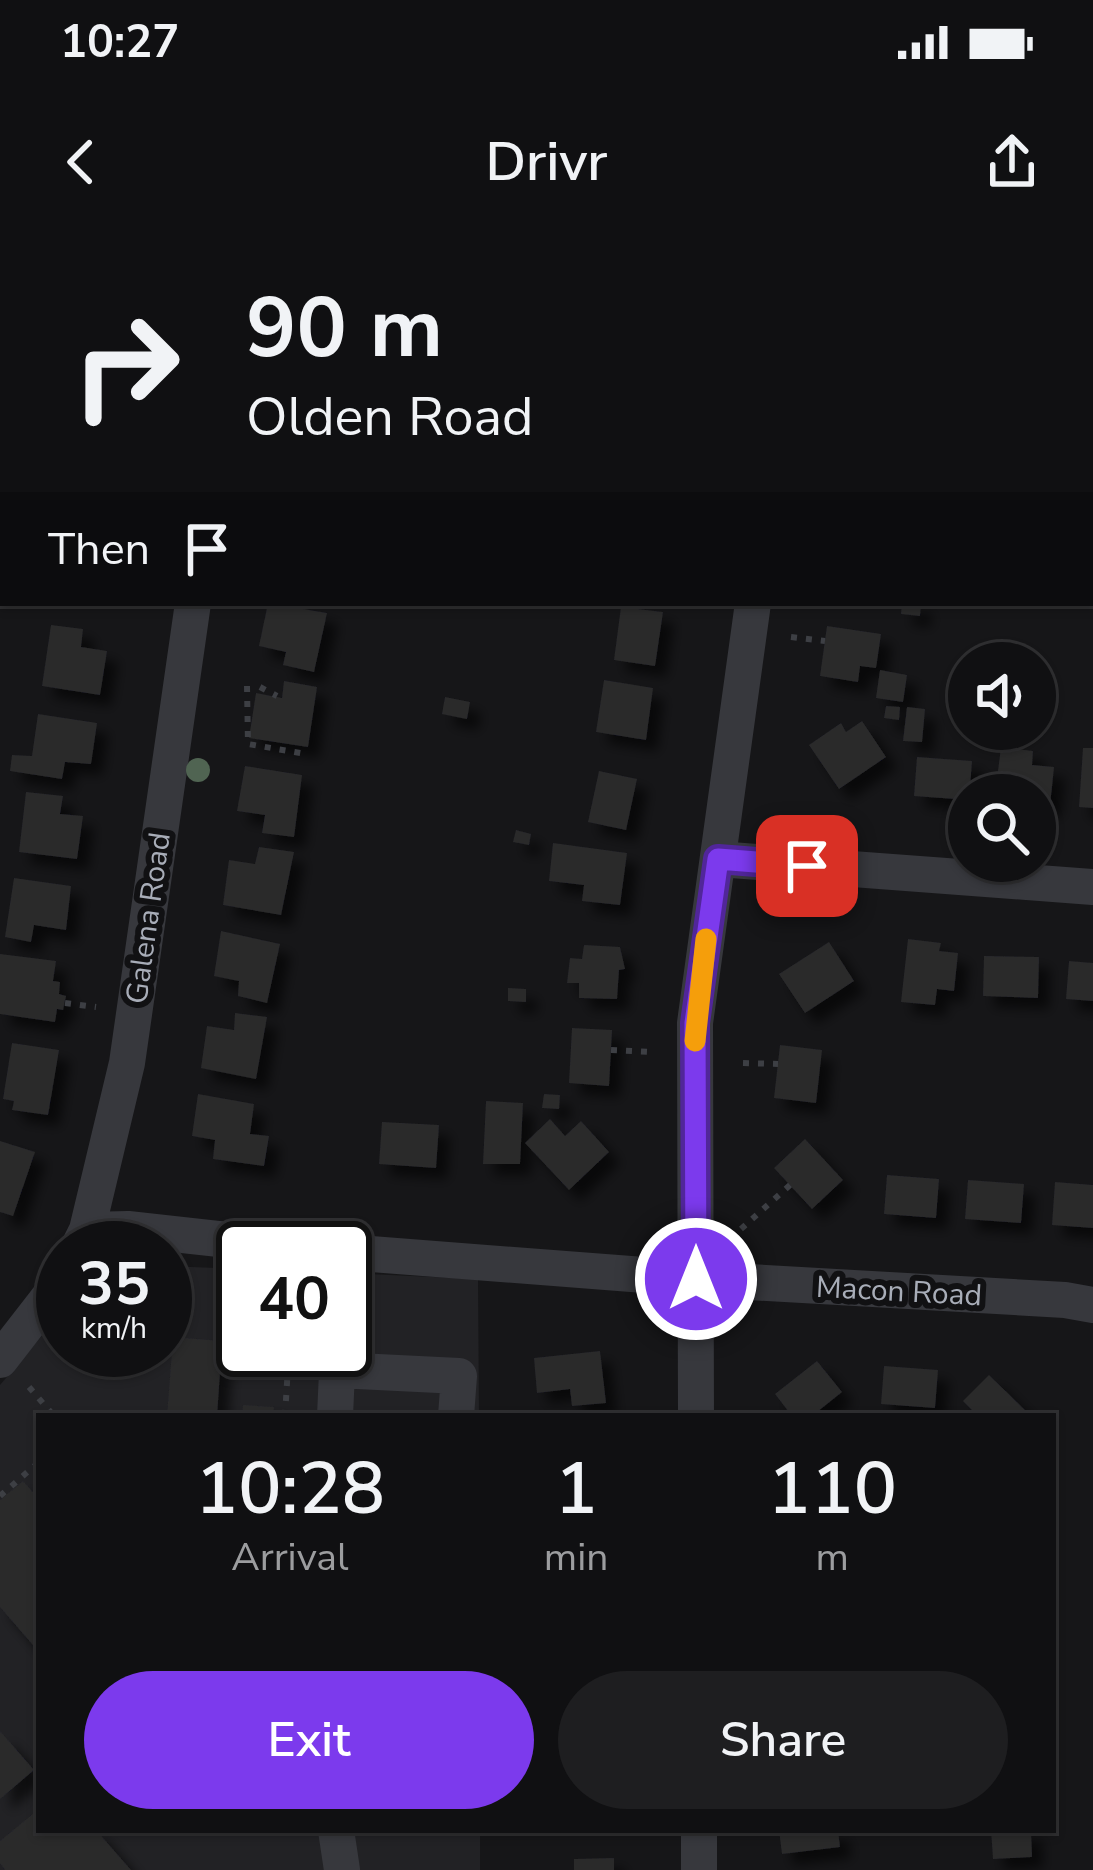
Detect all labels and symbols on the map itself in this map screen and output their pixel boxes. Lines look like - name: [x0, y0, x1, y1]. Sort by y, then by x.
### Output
- pin: [756, 815, 858, 917]
- street label: Galena Road: [116, 830, 181, 1006]
- position arrow: [633, 1216, 759, 1342]
- speed limit sign: 40: [216, 1221, 372, 1377]
- street label: Macon Road: [815, 1267, 983, 1316]

